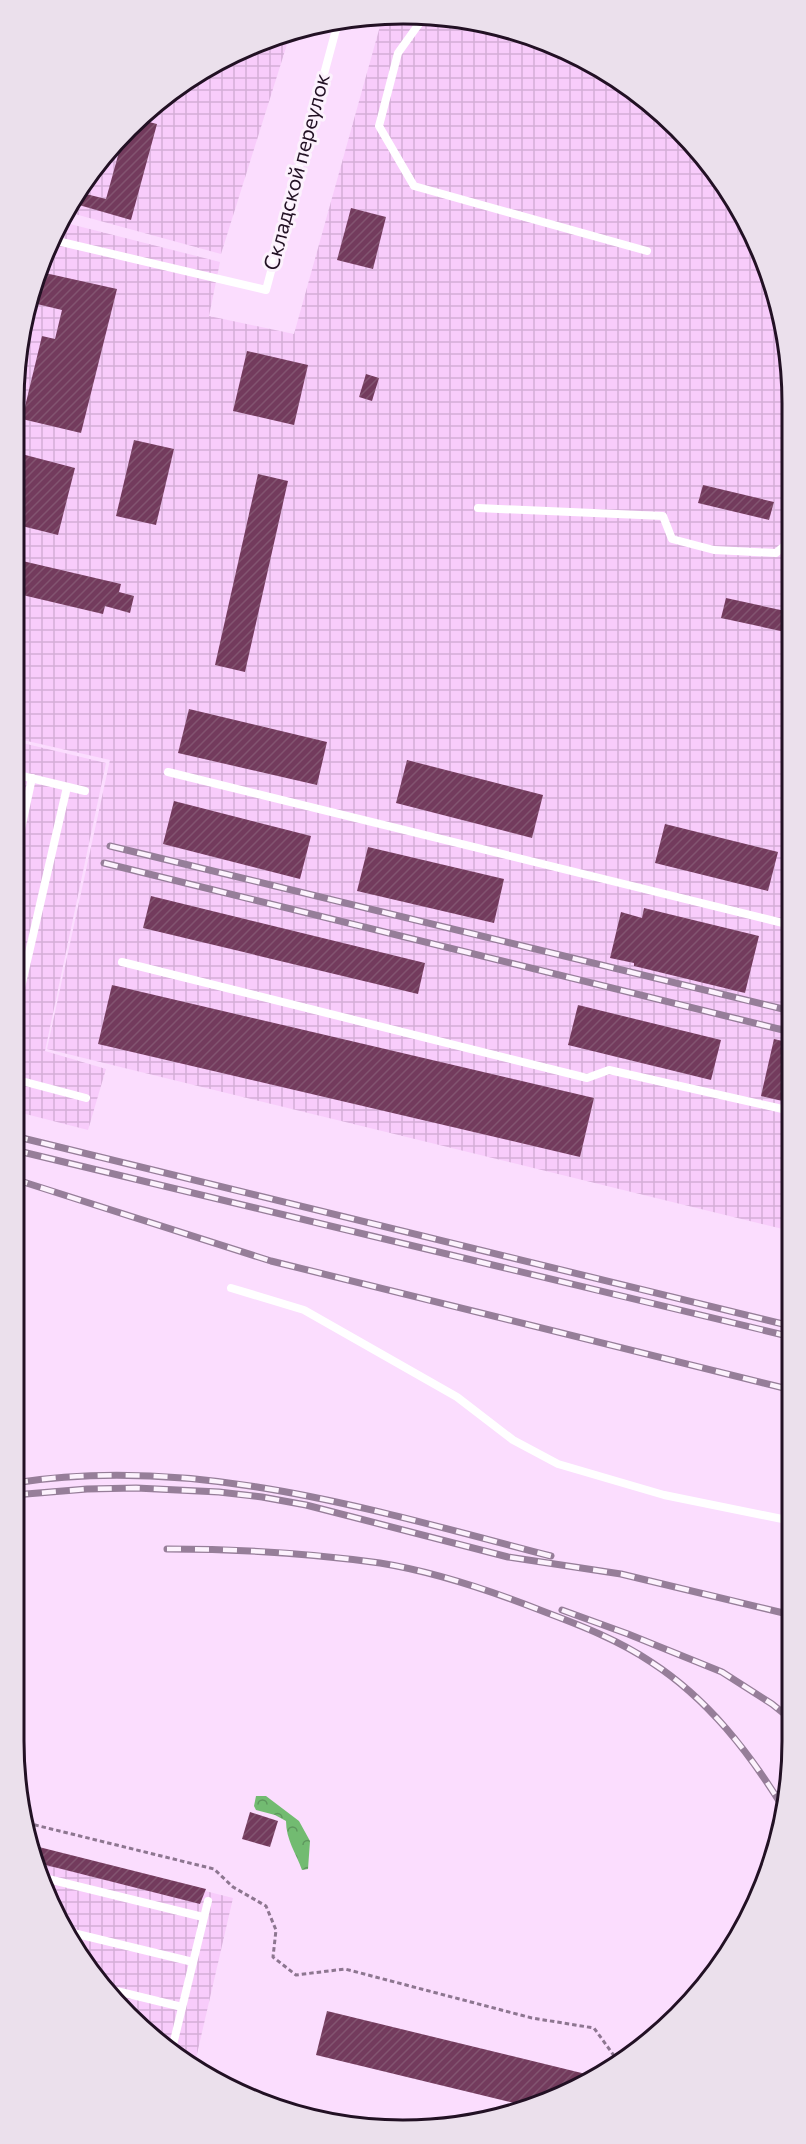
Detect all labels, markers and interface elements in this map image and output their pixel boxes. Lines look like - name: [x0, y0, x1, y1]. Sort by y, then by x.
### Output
- street label: Складской переулок: [257, 70, 334, 273]

